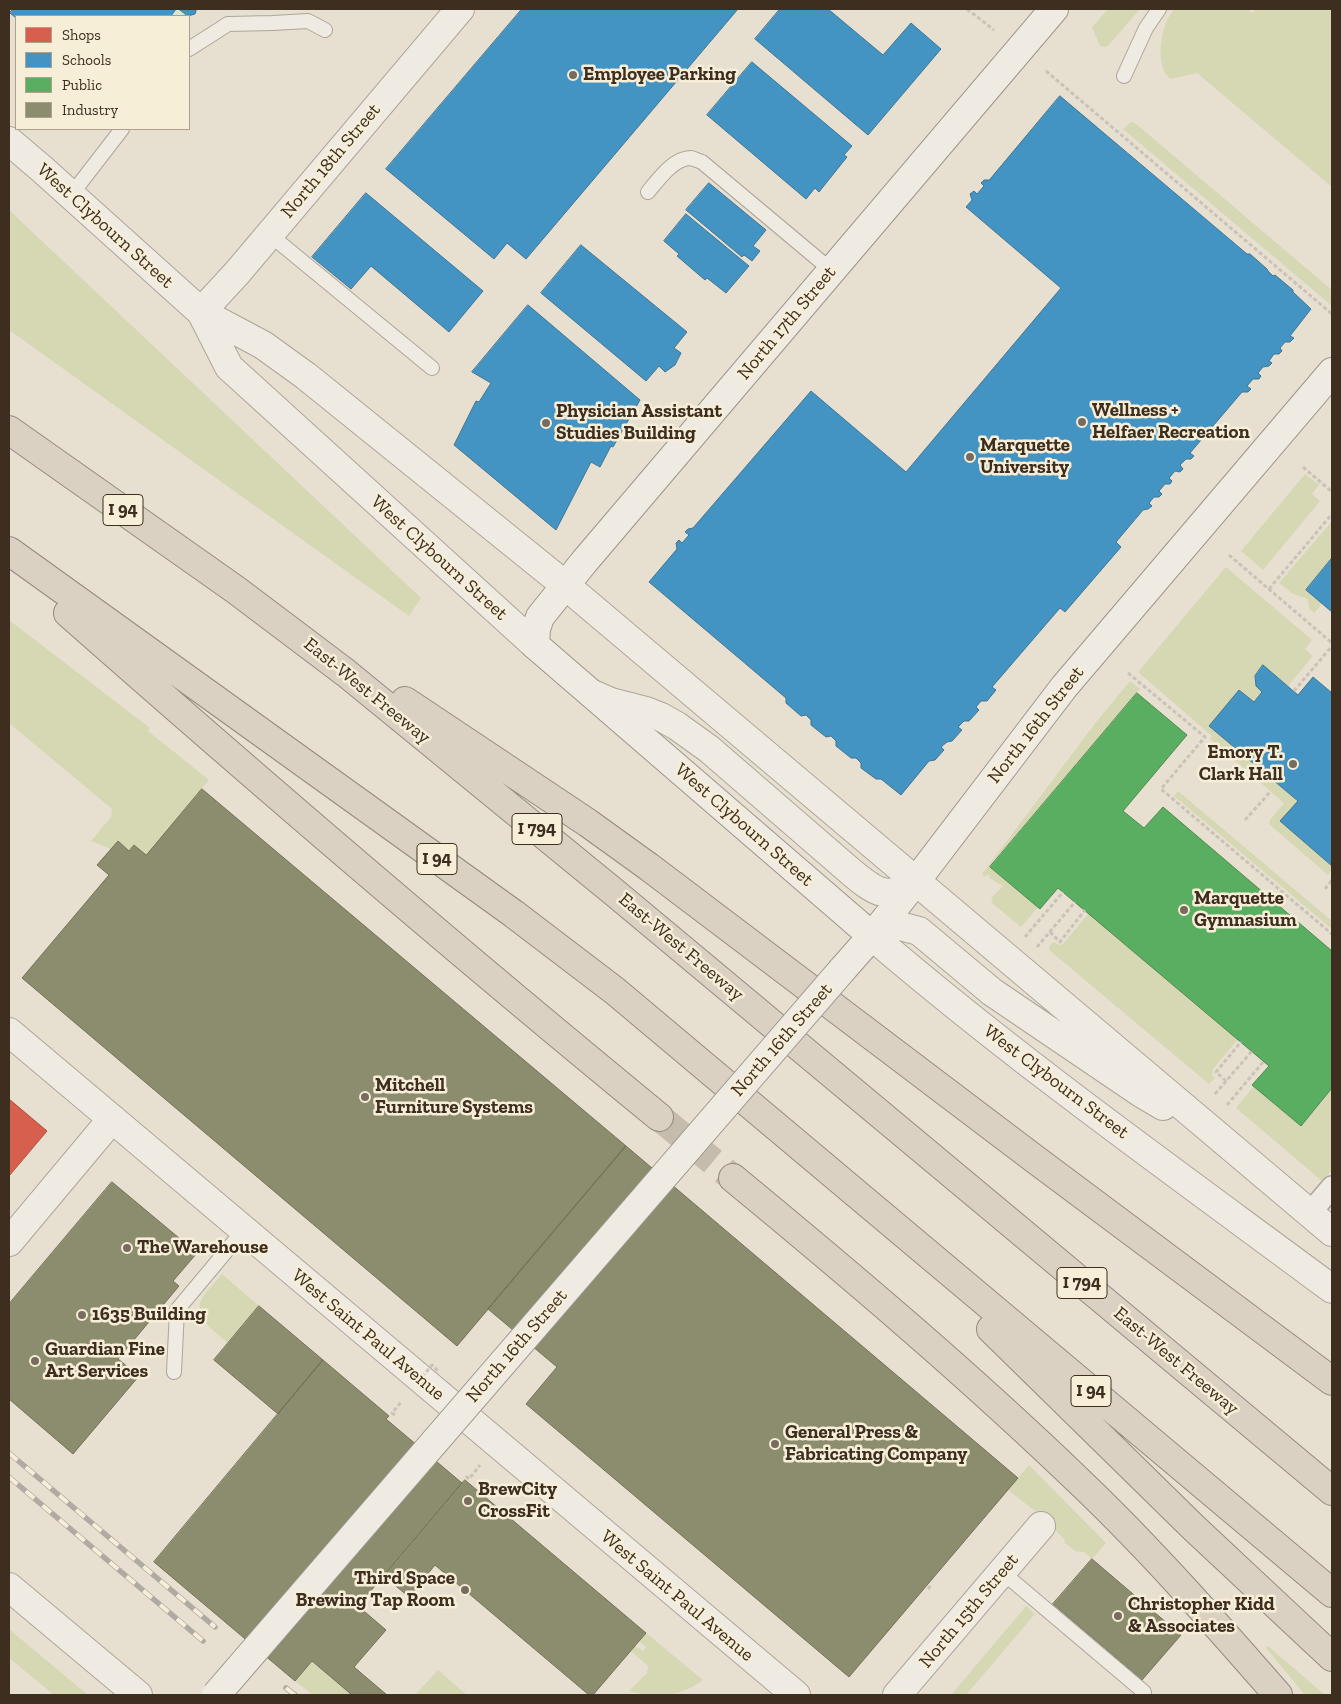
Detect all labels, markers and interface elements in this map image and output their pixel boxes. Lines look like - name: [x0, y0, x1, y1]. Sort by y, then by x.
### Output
- legend: [15, 15, 190, 130]
- text: Shops: [62, 26, 101, 44]
- text: Schools: [62, 51, 111, 69]
- place label: Employee Parking: [583, 64, 736, 86]
- marker: Employee Parking: [567, 69, 579, 81]
- text: Public: [62, 76, 102, 94]
- street label: North 18th Street: [276, 99, 386, 223]
- text: Industry: [62, 101, 118, 119]
- street label: West Clybourn Street: [32, 159, 178, 293]
- street label: North 17th Street: [733, 262, 841, 384]
- place label: Wellness + Helfaer Recreation: [1092, 400, 1250, 444]
- place label: Physician Assistant Studies Building: [556, 401, 722, 445]
- marker: Wellness + Helfaer Recreation: [1076, 416, 1088, 428]
- marker: Physician Assistant Studies Building: [540, 417, 552, 429]
- place label: Marquette University: [980, 435, 1070, 479]
- marker: Marquette University: [964, 451, 976, 463]
- street label: West Clybourn Street: [366, 491, 512, 625]
- road number: I 94: [103, 494, 143, 526]
- street label: East-West Freeway: [299, 633, 435, 749]
- street label: North 16th Street: [983, 662, 1089, 788]
- place label: Emory T. Clark Hall: [1199, 742, 1283, 786]
- marker: Emory T. Clark Hall: [1287, 758, 1299, 770]
- street label: West Clybourn Street: [670, 759, 818, 891]
- road number: I 794: [512, 814, 562, 844]
- road number: I 94: [417, 844, 457, 874]
- street label: East-West Freeway: [614, 888, 748, 1006]
- place label: Marquette Gymnasium: [1194, 888, 1297, 932]
- marker: Marquette Gymnasium: [1178, 904, 1190, 916]
- street label: North 16th Street: [727, 979, 837, 1101]
- street label: West Clybourn Street: [979, 1020, 1133, 1144]
- place label: Mitchell Furniture Systems: [375, 1075, 533, 1119]
- marker: Mitchell Furniture Systems: [359, 1091, 371, 1103]
- place label: The Warehouse: [137, 1237, 268, 1259]
- marker: The Warehouse: [121, 1242, 133, 1254]
- street label: West Saint Paul Avenue: [287, 1264, 449, 1406]
- road number: I 794: [1057, 1268, 1107, 1299]
- street label: North 16th Street: [462, 1285, 572, 1407]
- street label: East-West Freeway: [1109, 1302, 1243, 1420]
- place label: 1635 Building: [92, 1304, 206, 1326]
- marker: 1635 Building: [76, 1309, 88, 1321]
- place label: Guardian Fine Art Services: [45, 1339, 165, 1383]
- marker: Guardian Fine Art Services: [29, 1355, 41, 1367]
- road number: I 94: [1071, 1375, 1111, 1406]
- place label: General Press & Fabricating Company: [785, 1422, 967, 1466]
- marker: General Press & Fabricating Company: [769, 1438, 781, 1450]
- place label: BrewCity CrossFit: [478, 1479, 557, 1523]
- marker: BrewCity CrossFit: [462, 1495, 474, 1507]
- street label: West Saint Paul Avenue: [596, 1525, 758, 1667]
- street label: North 15th Street: [914, 1549, 1024, 1673]
- place label: Third Space Brewing Tap Room: [295, 1568, 455, 1612]
- marker: Third Space Brewing Tap Room: [459, 1584, 471, 1596]
- place label: Christopher Kidd & Associates: [1128, 1594, 1275, 1638]
- marker: Christopher Kidd & Associates: [1112, 1610, 1124, 1622]

